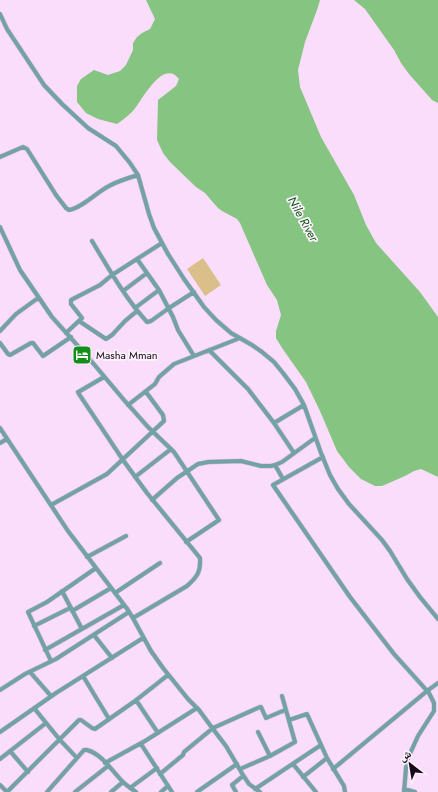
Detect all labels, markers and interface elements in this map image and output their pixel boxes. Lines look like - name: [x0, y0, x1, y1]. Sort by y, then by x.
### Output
- water label: Nile River: [283, 193, 323, 246]
- hotel icon: Masha Mman: [71, 344, 93, 366]
- place label: Masha Mman: [96, 347, 158, 363]
- north arrow: [390, 744, 430, 784]
- text: ش: [396, 745, 414, 765]

